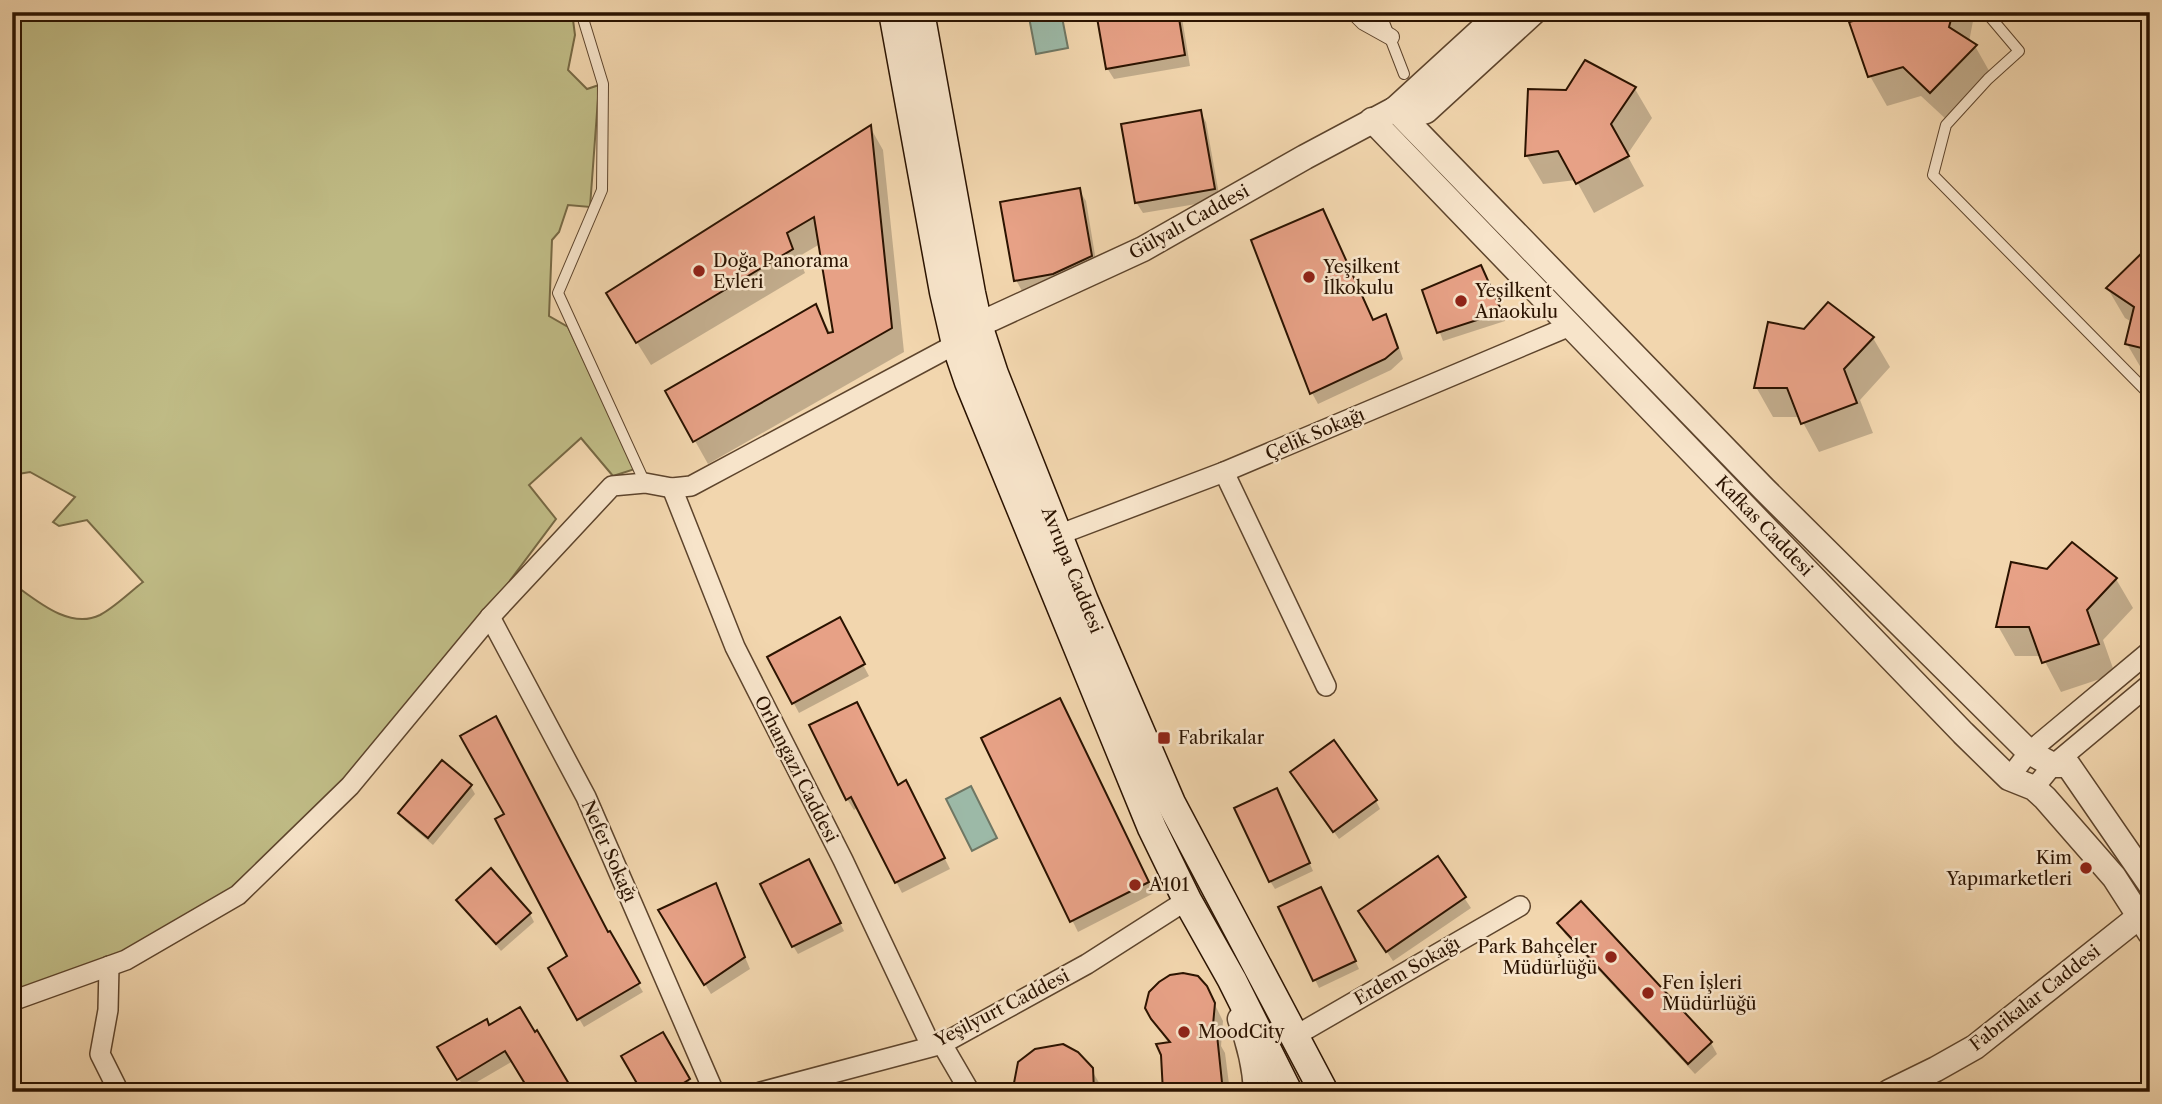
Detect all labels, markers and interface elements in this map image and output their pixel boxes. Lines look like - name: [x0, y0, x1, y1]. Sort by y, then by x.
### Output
- street label: Gülyalı Caddesi: [1125, 180, 1253, 264]
- place label: Doğa Panorama Evleri: [713, 250, 849, 293]
- place label: Yeşilkent İlkokulu: [1322, 256, 1401, 299]
- marker: Doğa Panorama Evleri: [691, 263, 707, 279]
- marker: Yeşilkent İlkokulu: [1301, 269, 1317, 285]
- place label: Yeşilkent Anaokulu: [1474, 280, 1558, 323]
- marker: Yeşilkent Anaokulu: [1453, 293, 1469, 309]
- street label: Çelik Sokağı: [1262, 403, 1368, 465]
- street label: Kafkas Caddesi: [1711, 471, 1818, 581]
- street label: Avrupa Caddesi: [1036, 503, 1108, 637]
- street label: Orhangazi Caddesi: [749, 692, 843, 847]
- place label: Fabrikalar: [1178, 727, 1265, 749]
- marker: Fabrikalar: [1156, 730, 1172, 746]
- street label: Nefer Sokağı: [577, 797, 641, 906]
- place label: Kim Yapımarketleri: [1945, 847, 2073, 890]
- marker: Kim Yapımarketleri: [2078, 860, 2094, 876]
- place label: A101: [1148, 874, 1189, 896]
- marker: A101: [1127, 877, 1143, 893]
- street label: Erdem Sokağı: [1350, 932, 1464, 1010]
- place label: Park Bahçeler Müdürlüğü: [1477, 936, 1597, 979]
- street label: Fabrikalar Caddesi: [1965, 940, 2105, 1056]
- marker: Park Bahçeler Müdürlüğü: [1603, 949, 1619, 965]
- street label: Yeşilyurt Caddesi: [930, 964, 1073, 1052]
- place label: Fen İşleri Müdürlüğü: [1662, 971, 1757, 1015]
- marker: Fen İşleri Müdürlüğü: [1640, 985, 1656, 1001]
- place label: MoodCity: [1198, 1021, 1285, 1043]
- marker: MoodCity: [1176, 1024, 1192, 1040]

